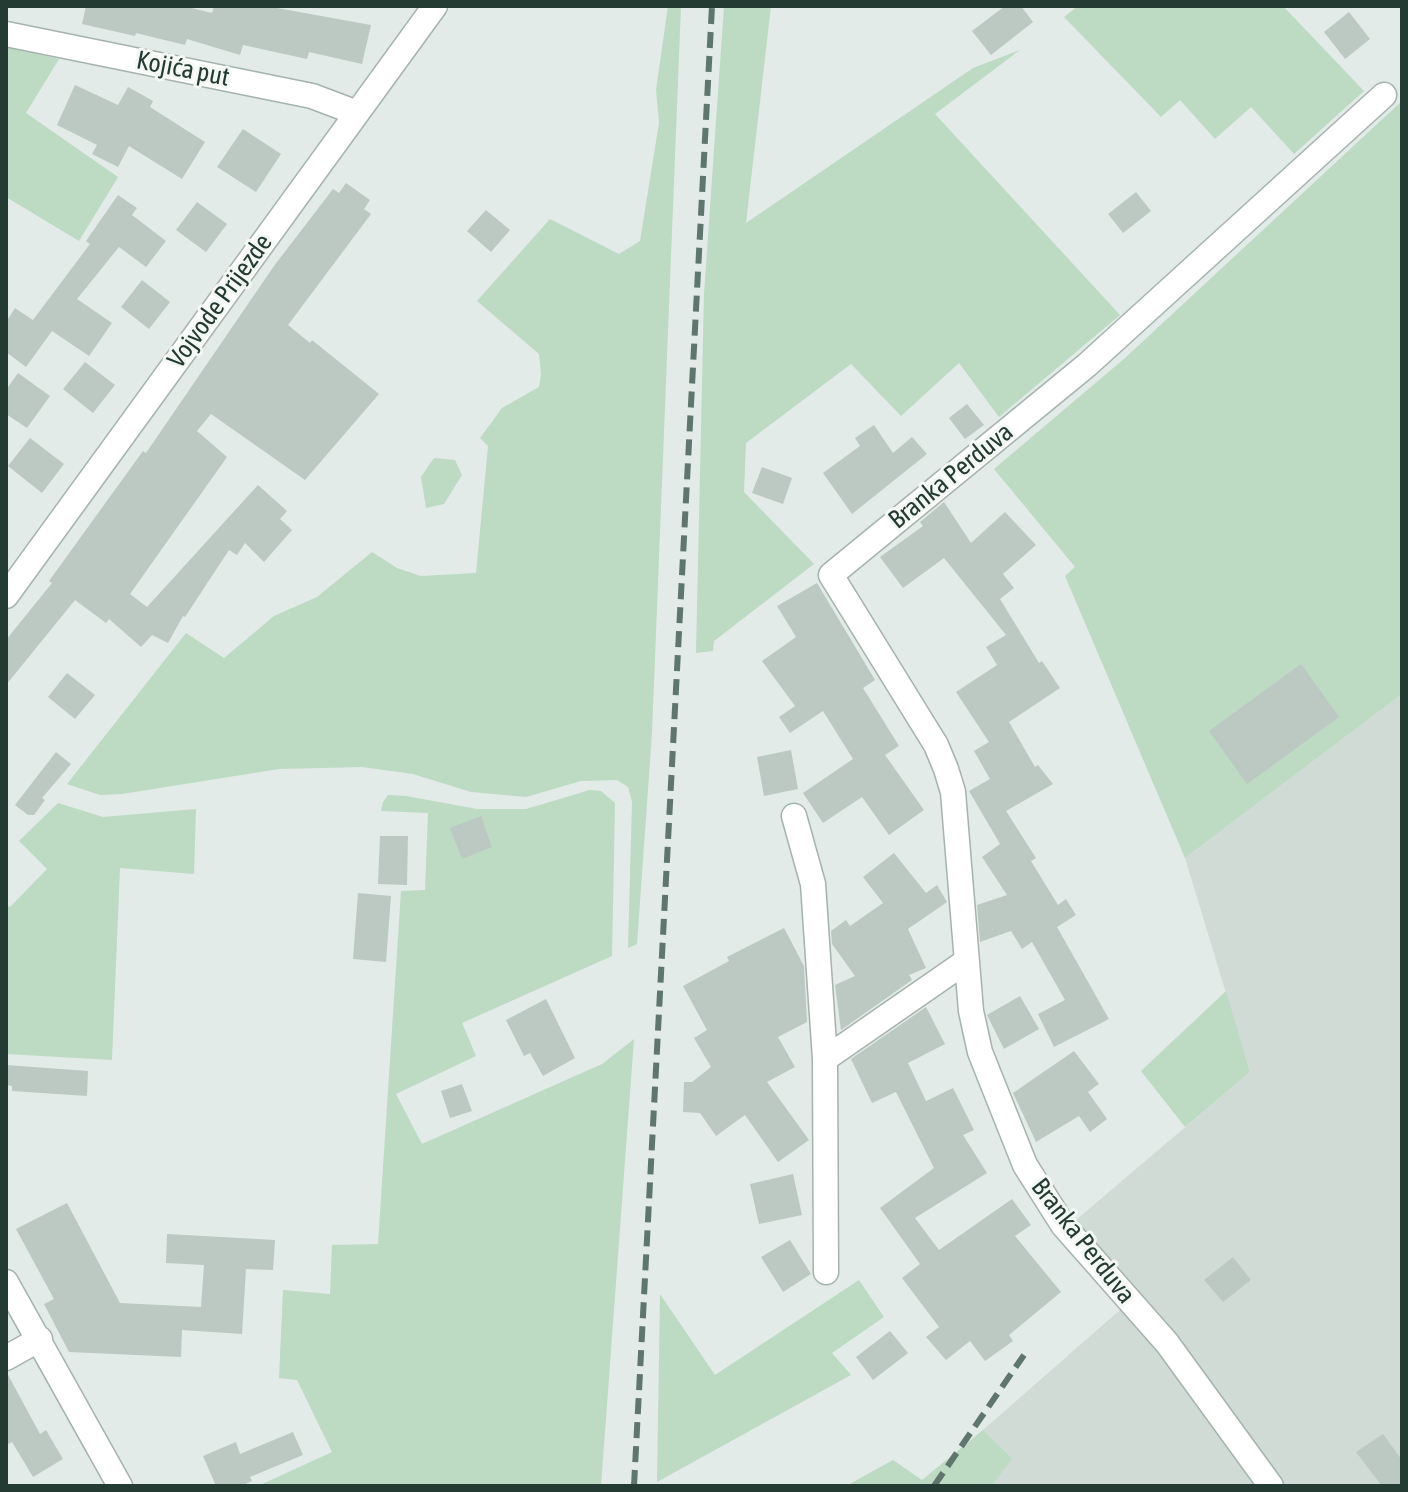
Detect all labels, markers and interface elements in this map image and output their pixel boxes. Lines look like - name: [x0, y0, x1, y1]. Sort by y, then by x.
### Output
- street label: Kojića put: [134, 45, 232, 93]
- street label: Vojvode Prijezde: [161, 228, 279, 374]
- street label: Branka Perduva: [883, 416, 1019, 536]
- street label: Branka Perduva: [1024, 1172, 1142, 1310]

